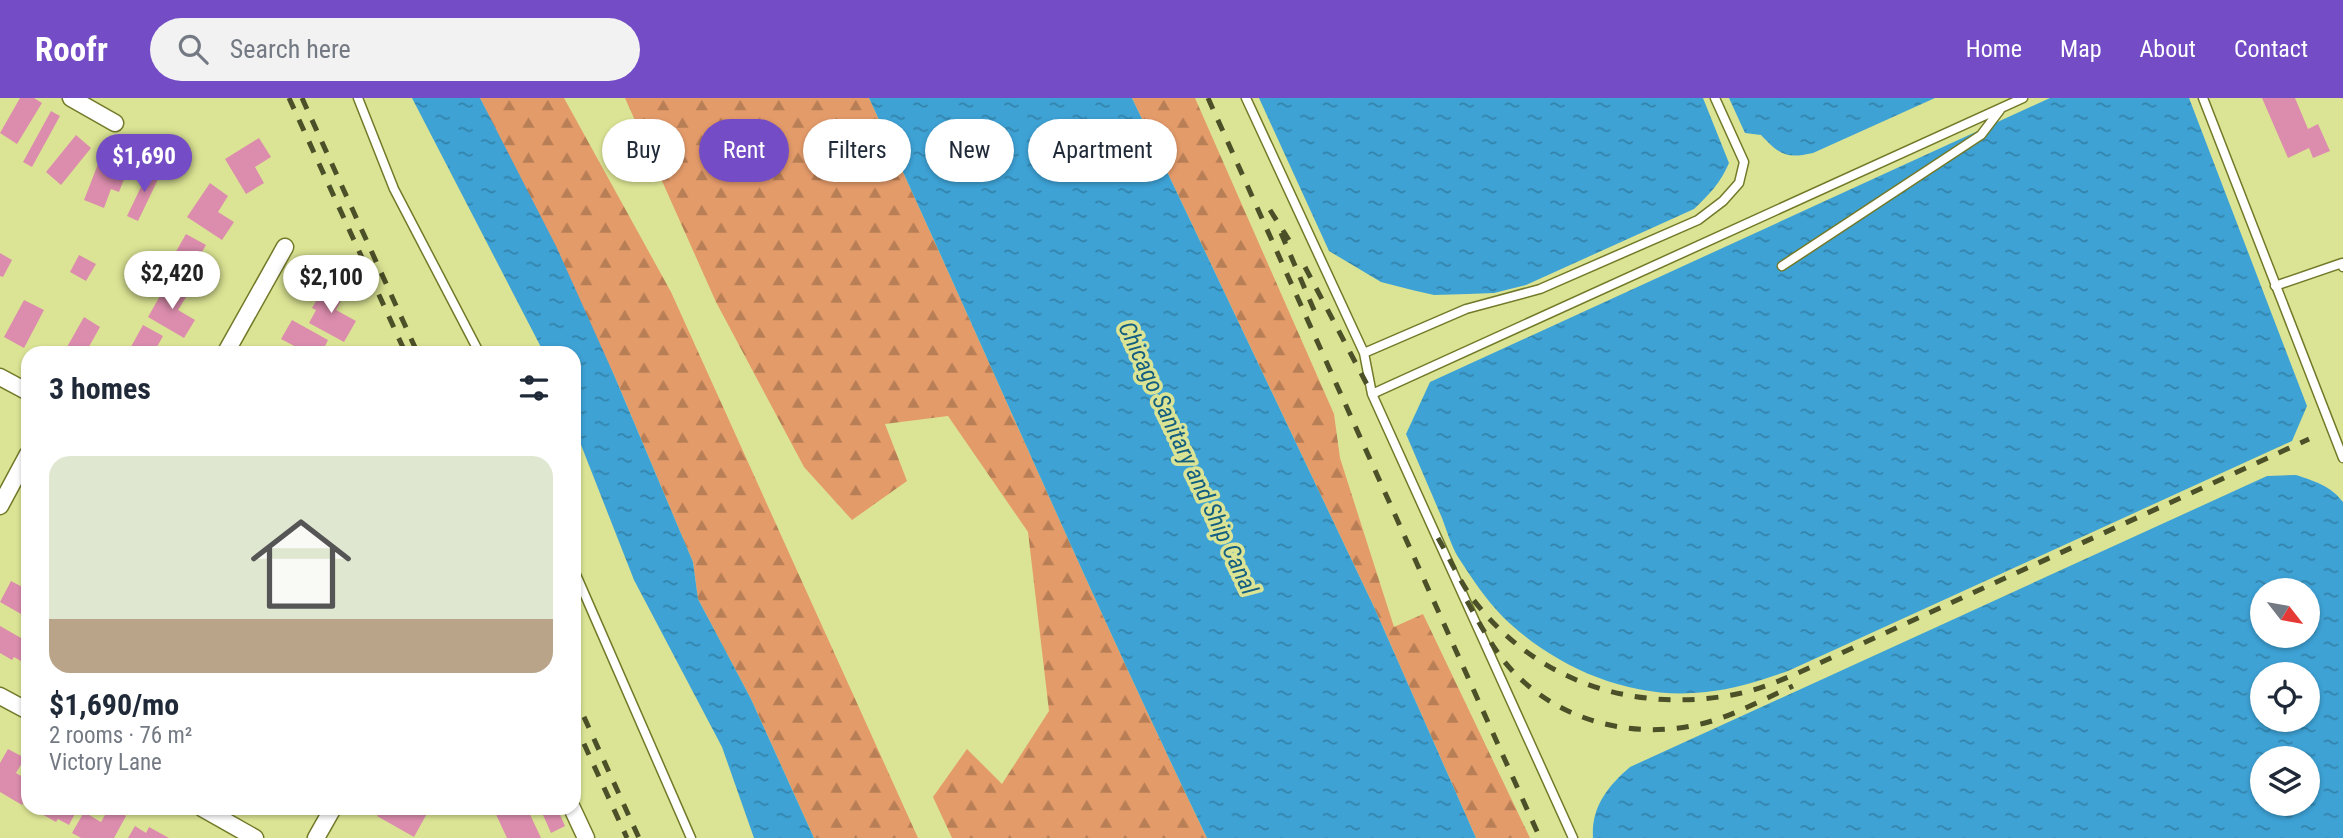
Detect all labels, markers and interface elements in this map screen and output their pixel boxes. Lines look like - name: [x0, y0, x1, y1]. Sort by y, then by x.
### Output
- search box: [150, 18, 640, 81]
- text: Roofr: [35, 30, 108, 69]
- icon: search: [174, 30, 212, 68]
- text: Search here: [230, 34, 351, 64]
- text: Home: [1966, 35, 2022, 63]
- text: Map: [2060, 35, 2102, 63]
- text: About: [2140, 35, 2196, 63]
- text: Contact: [2234, 35, 2308, 63]
- chip: Buy: [602, 119, 685, 182]
- chip: Rent: [699, 119, 789, 182]
- chip: Filters: [803, 119, 911, 182]
- chip: New: [925, 119, 1014, 182]
- chip: Apartment: [1028, 119, 1177, 182]
- pin: $1,690: [87, 134, 201, 194]
- text: $1,690: [112, 143, 176, 170]
- pin: $2,420: [115, 252, 229, 311]
- pin: $2,100: [274, 256, 388, 315]
- text: $2,420: [140, 260, 204, 287]
- text: $2,100: [299, 264, 363, 291]
- water label: Chicago Sanitary and Ship Canal: [1112, 317, 1264, 599]
- icon: filters: [515, 369, 553, 407]
- text: 3 homes: [49, 371, 151, 406]
- icon: home: [238, 501, 364, 627]
- north arrow: [2250, 578, 2320, 648]
- map controls: [2250, 578, 2320, 816]
- button: locate: [2250, 662, 2320, 732]
- text: $1,690/mo: [49, 687, 179, 722]
- text: 2 rooms · 76 m²: [49, 722, 192, 749]
- button: layers: [2250, 746, 2320, 816]
- text: Victory Lane: [49, 749, 162, 776]

